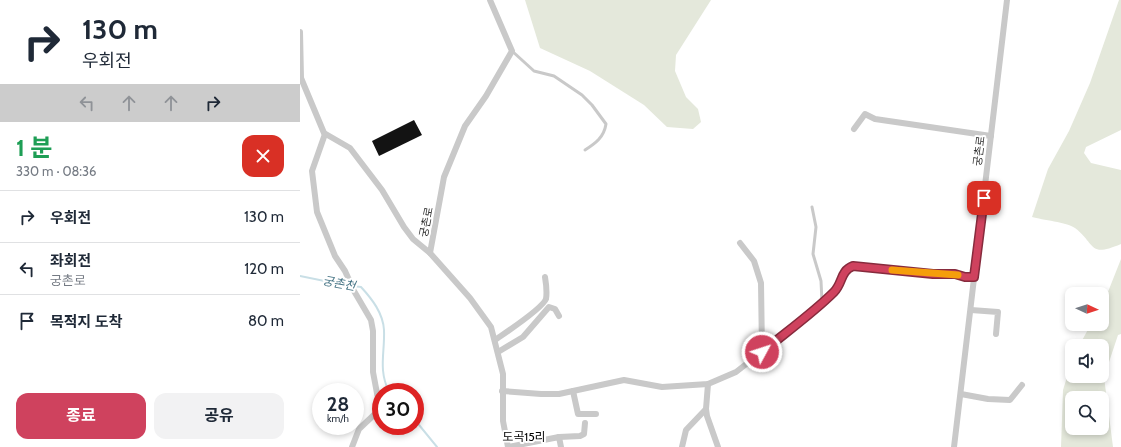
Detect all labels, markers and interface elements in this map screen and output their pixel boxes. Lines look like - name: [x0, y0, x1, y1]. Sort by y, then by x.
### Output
- text: 130 m: [82, 12, 158, 46]
- icon: right: [16, 16, 68, 68]
- text: 우회전: [82, 50, 132, 72]
- icon: left: [76, 92, 98, 114]
- icon: ahead: [118, 92, 140, 114]
- icon: ahead: [160, 92, 182, 114]
- icon: right: [202, 92, 224, 114]
- text: 1 분: [16, 133, 52, 162]
- button: close: [242, 135, 284, 177]
- street label: 궁촌로: [970, 135, 988, 167]
- text: 330 m · 08:36: [16, 163, 96, 179]
- pin: [967, 181, 1001, 215]
- icon: arrive: [973, 187, 995, 209]
- icon: right: [16, 206, 38, 228]
- street label: 궁촌로: [416, 206, 436, 238]
- text: 130 m: [244, 208, 284, 226]
- text: 우회전: [50, 209, 91, 227]
- text: 좌회전: [50, 252, 91, 270]
- icon: left: [16, 258, 38, 280]
- text: 120 m: [244, 260, 284, 278]
- text: 궁촌로: [50, 272, 86, 288]
- water label: 궁촌천: [321, 273, 359, 294]
- north arrow: [1065, 287, 1109, 331]
- map controls: [1065, 287, 1109, 435]
- icon: arrive: [16, 310, 38, 332]
- text: 80 m: [248, 312, 284, 330]
- text: 목적지 도착: [50, 313, 122, 331]
- position arrow: [741, 331, 783, 373]
- button: sound: [1065, 339, 1109, 383]
- speed limit sign: 30: [372, 383, 424, 435]
- button: search: [1065, 391, 1109, 435]
- text: 28: [327, 392, 349, 416]
- button: 종료: [16, 393, 146, 439]
- button: 공유: [154, 393, 284, 439]
- text: km/h: [327, 412, 349, 425]
- district label: 도곡15리: [502, 429, 546, 444]

